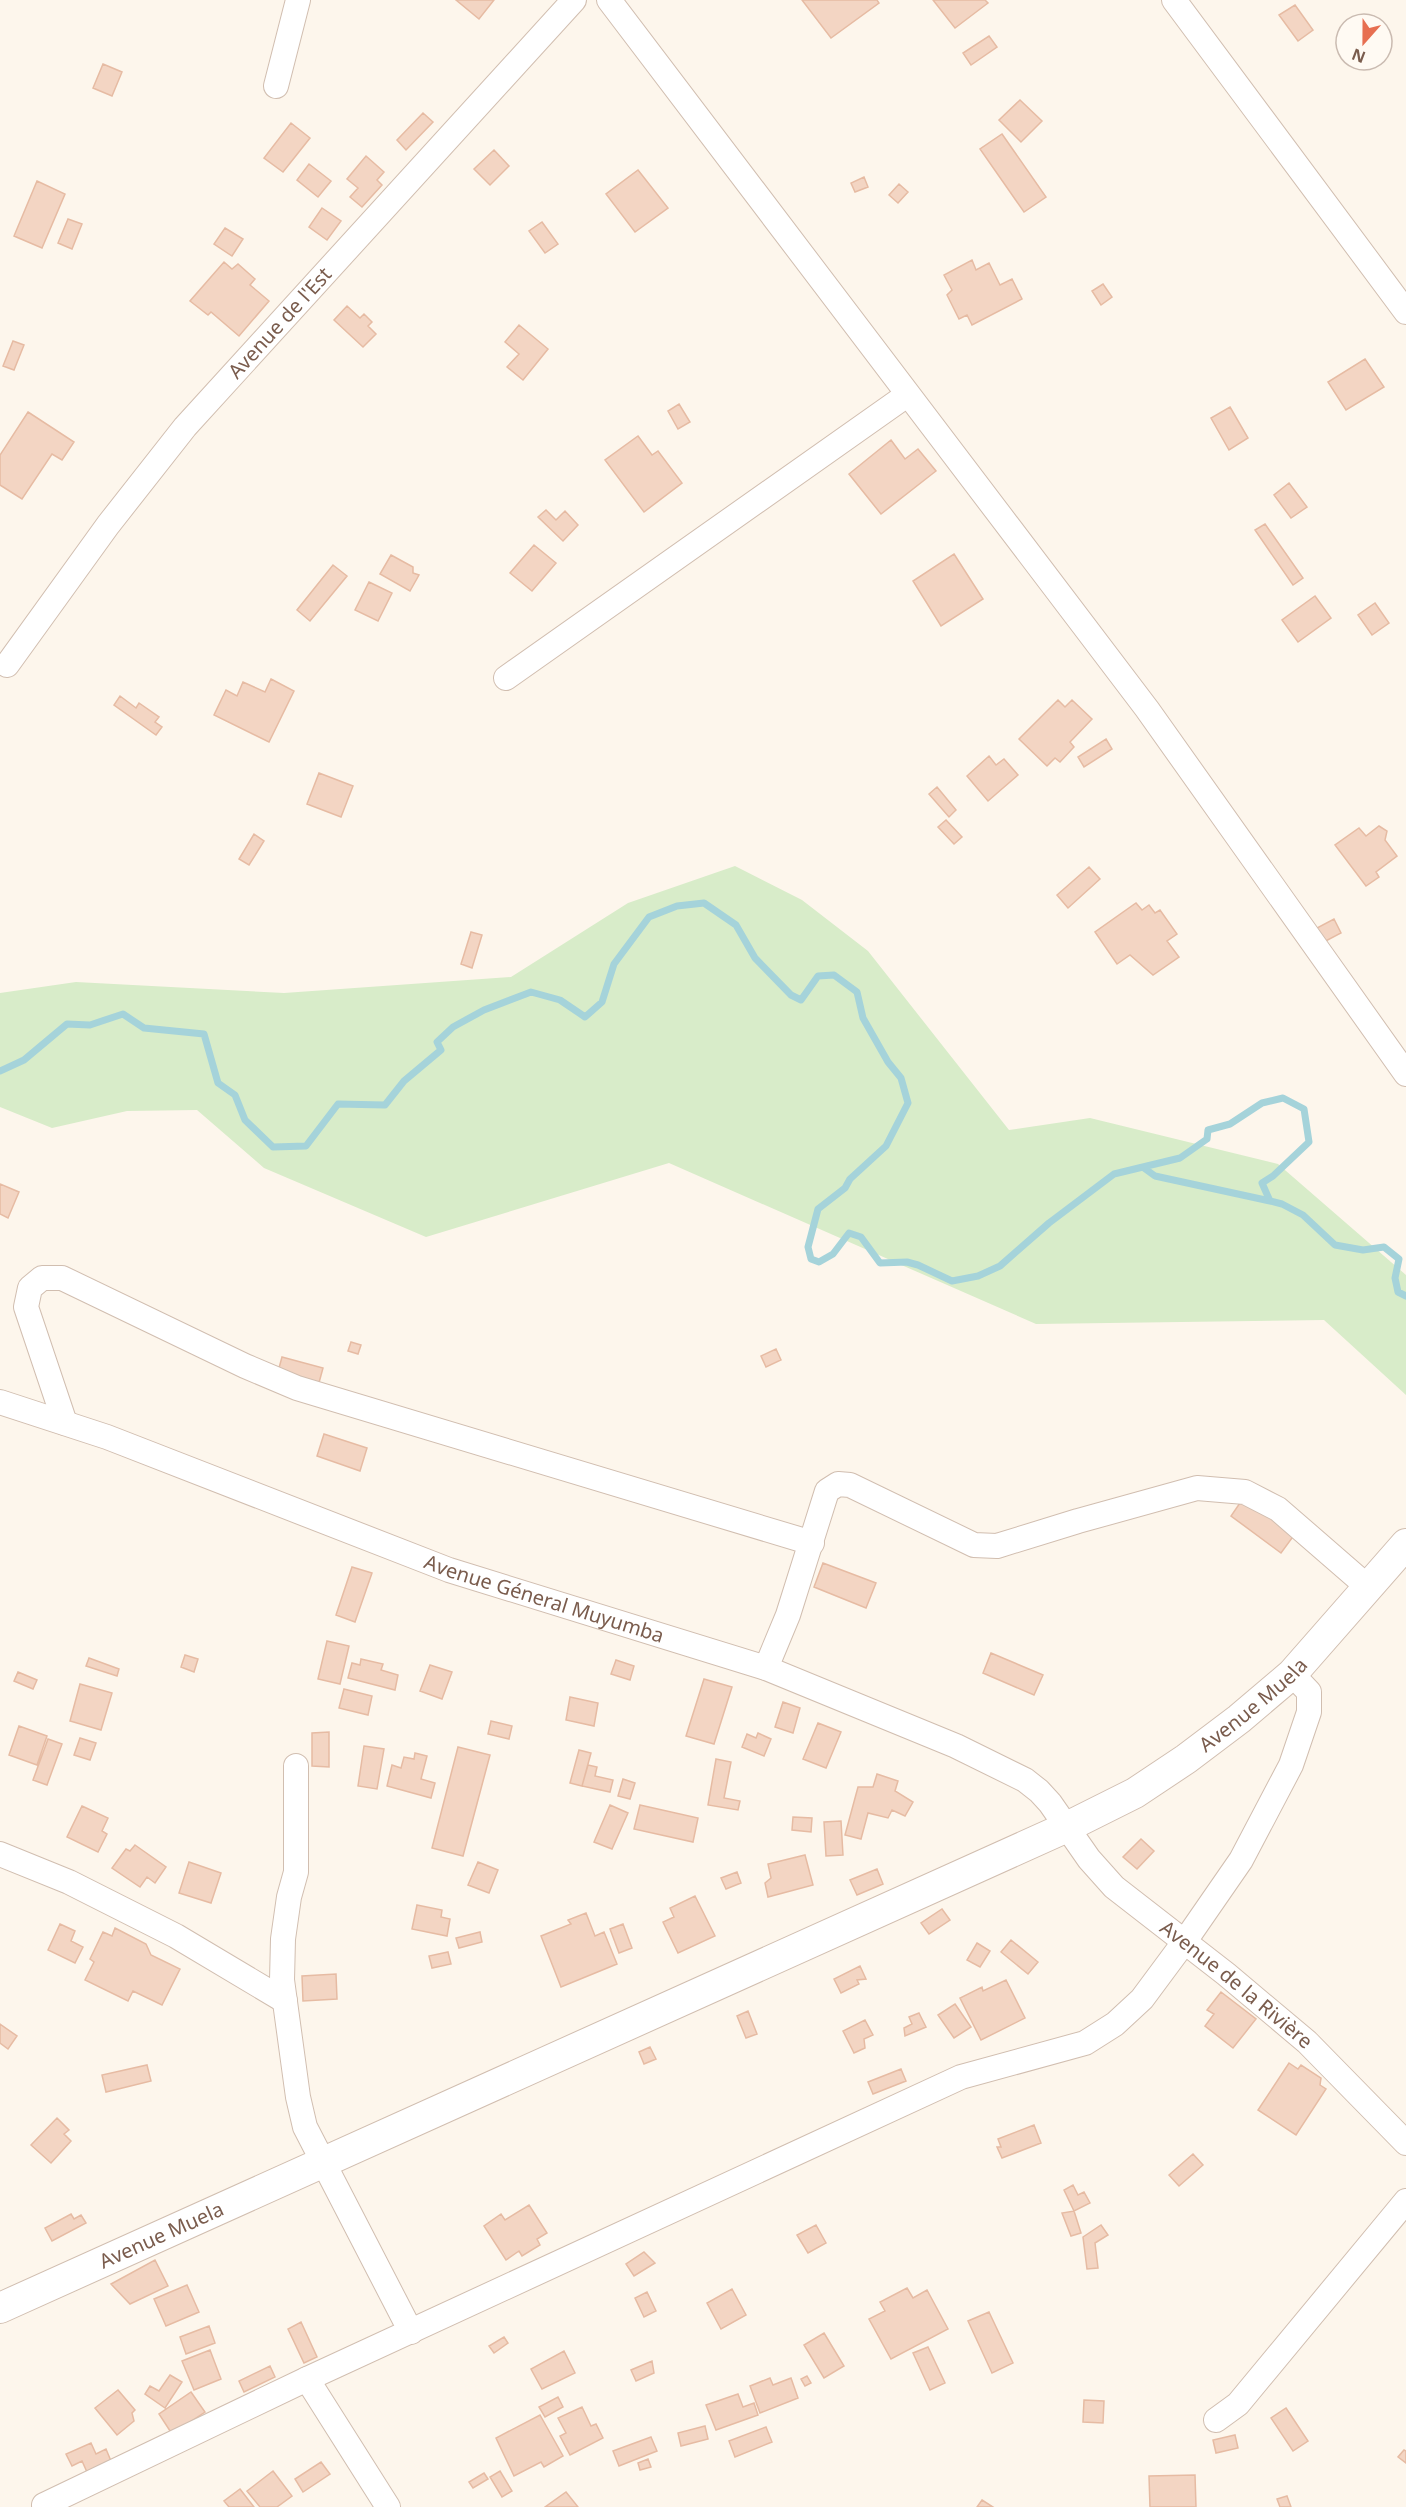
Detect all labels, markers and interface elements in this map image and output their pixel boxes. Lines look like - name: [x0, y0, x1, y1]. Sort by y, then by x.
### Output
- north arrow: [1334, 12, 1394, 72]
- text: N: [1349, 43, 1369, 69]
- street label: Avenue de l'Est: [222, 261, 337, 384]
- street label: Avenue Géneral Muyumba: [421, 1548, 667, 1649]
- street label: Avenue Muela: [1193, 1652, 1313, 1758]
- street label: Avenue de la Rivière: [1155, 1914, 1319, 2054]
- street label: Avenue Muela: [95, 2195, 228, 2275]

